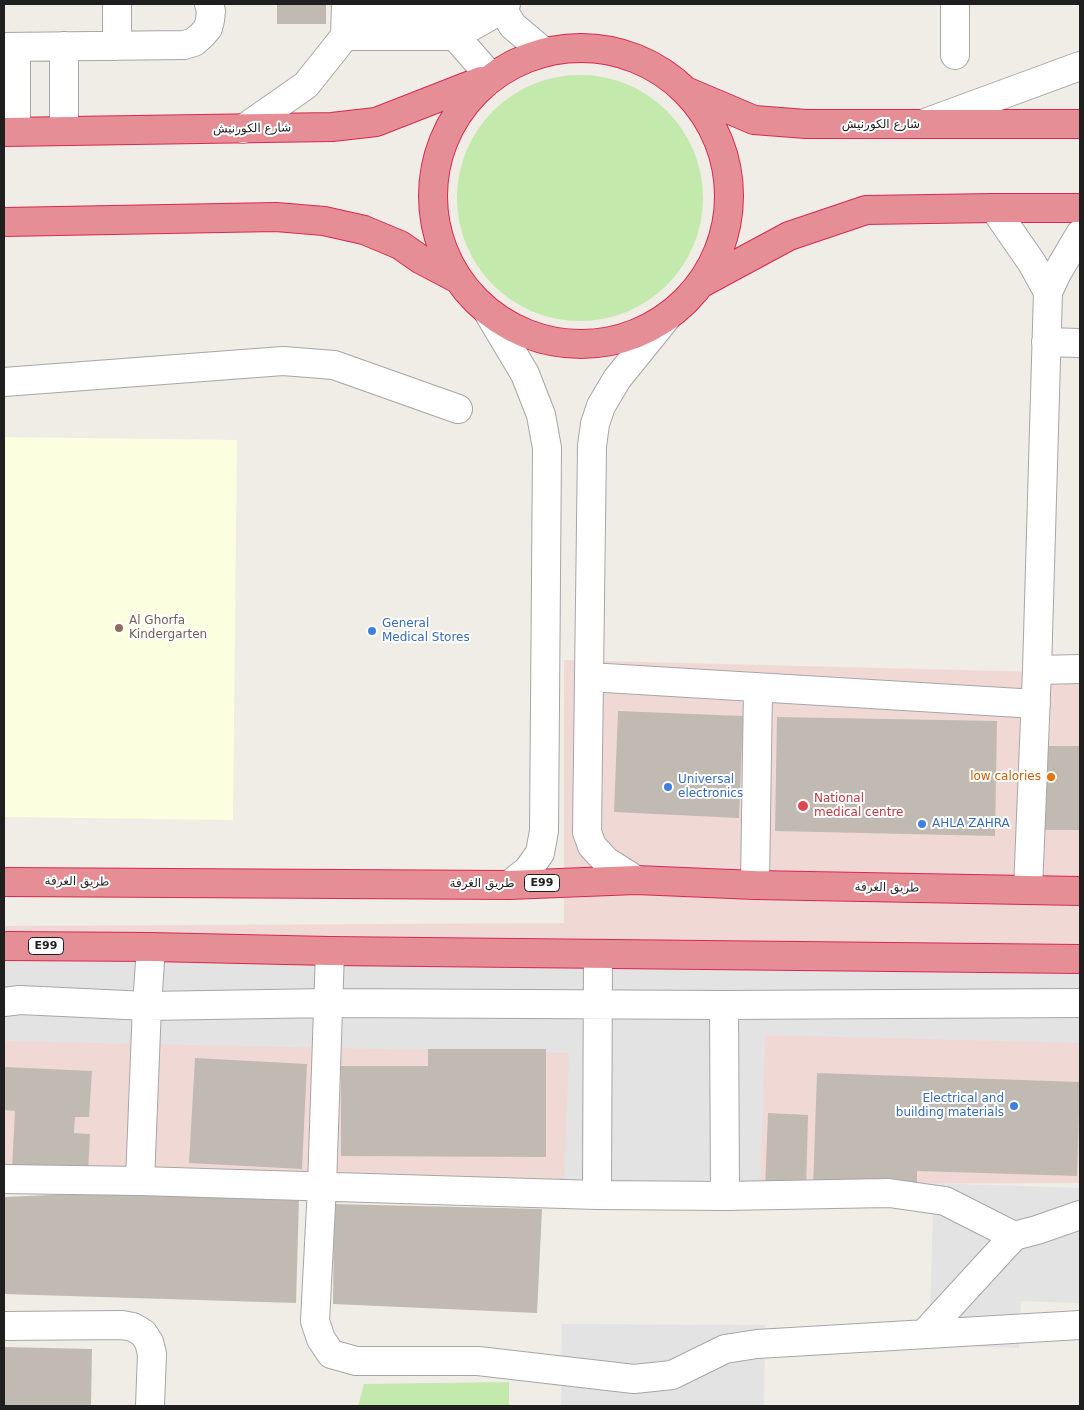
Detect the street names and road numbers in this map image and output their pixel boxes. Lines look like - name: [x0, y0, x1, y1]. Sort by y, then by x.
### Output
- street label: شارع الكورنيش: [842, 118, 920, 132]
- street label: شارع الكورنيش: [213, 121, 291, 137]
- street label: طريق الغرفة: [44, 874, 110, 890]
- road number: E99: [524, 874, 560, 891]
- street label: طريق الغرفة: [450, 877, 514, 891]
- street label: طريق الغرفة: [854, 880, 920, 896]
- road number: E99: [28, 938, 64, 954]

